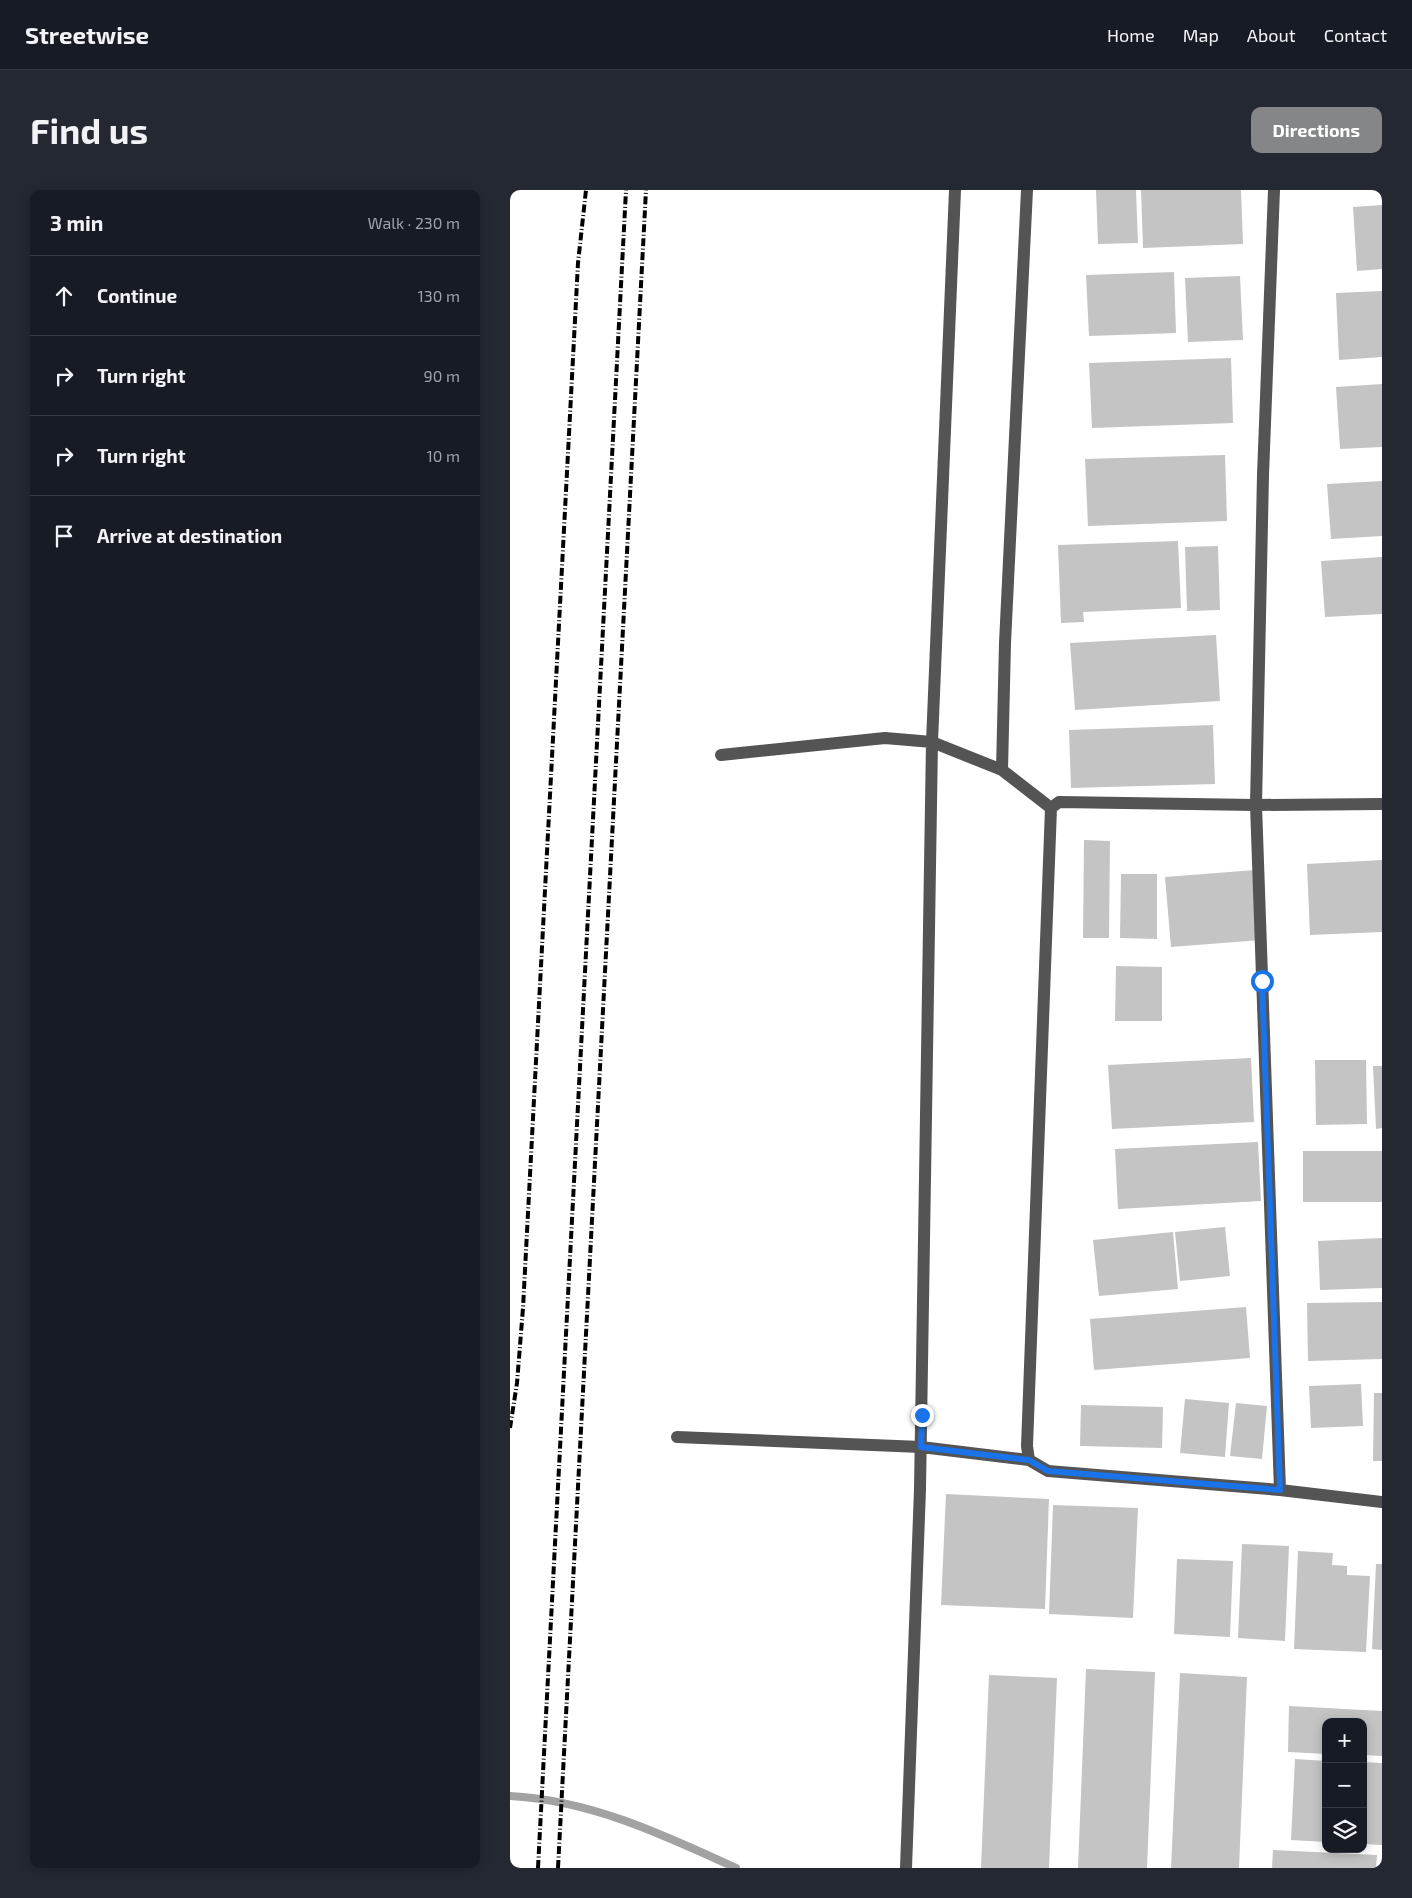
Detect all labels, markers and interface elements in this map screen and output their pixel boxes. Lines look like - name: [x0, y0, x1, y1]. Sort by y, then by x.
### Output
- text: Streetwise: [25, 20, 149, 49]
- text: Home: [1107, 24, 1155, 46]
- text: Map: [1183, 24, 1219, 46]
- text: About: [1247, 24, 1296, 46]
- text: Contact: [1324, 24, 1387, 46]
- button: Directions: [1251, 107, 1382, 153]
- text: Find us: [30, 109, 148, 151]
- text: 3 min: [50, 210, 103, 235]
- text: Walk · 230 m: [367, 213, 460, 232]
- icon: ahead: [50, 282, 78, 310]
- text: Continue: [97, 284, 177, 307]
- text: 130 m: [418, 286, 460, 305]
- icon: right: [50, 362, 78, 390]
- text: Turn right: [97, 364, 185, 387]
- text: 90 m: [424, 366, 460, 385]
- icon: right: [50, 442, 78, 470]
- text: Turn right: [97, 444, 185, 467]
- text: 10 m: [426, 446, 460, 465]
- icon: arrive: [50, 522, 78, 550]
- text: Arrive at destination: [97, 524, 282, 547]
- route start: [1251, 970, 1274, 993]
- route end: [911, 1404, 934, 1427]
- map controls: [1322, 1718, 1367, 1853]
- button: +: [1322, 1718, 1367, 1763]
- button: −: [1322, 1763, 1367, 1808]
- button: layers: [1322, 1808, 1367, 1853]

